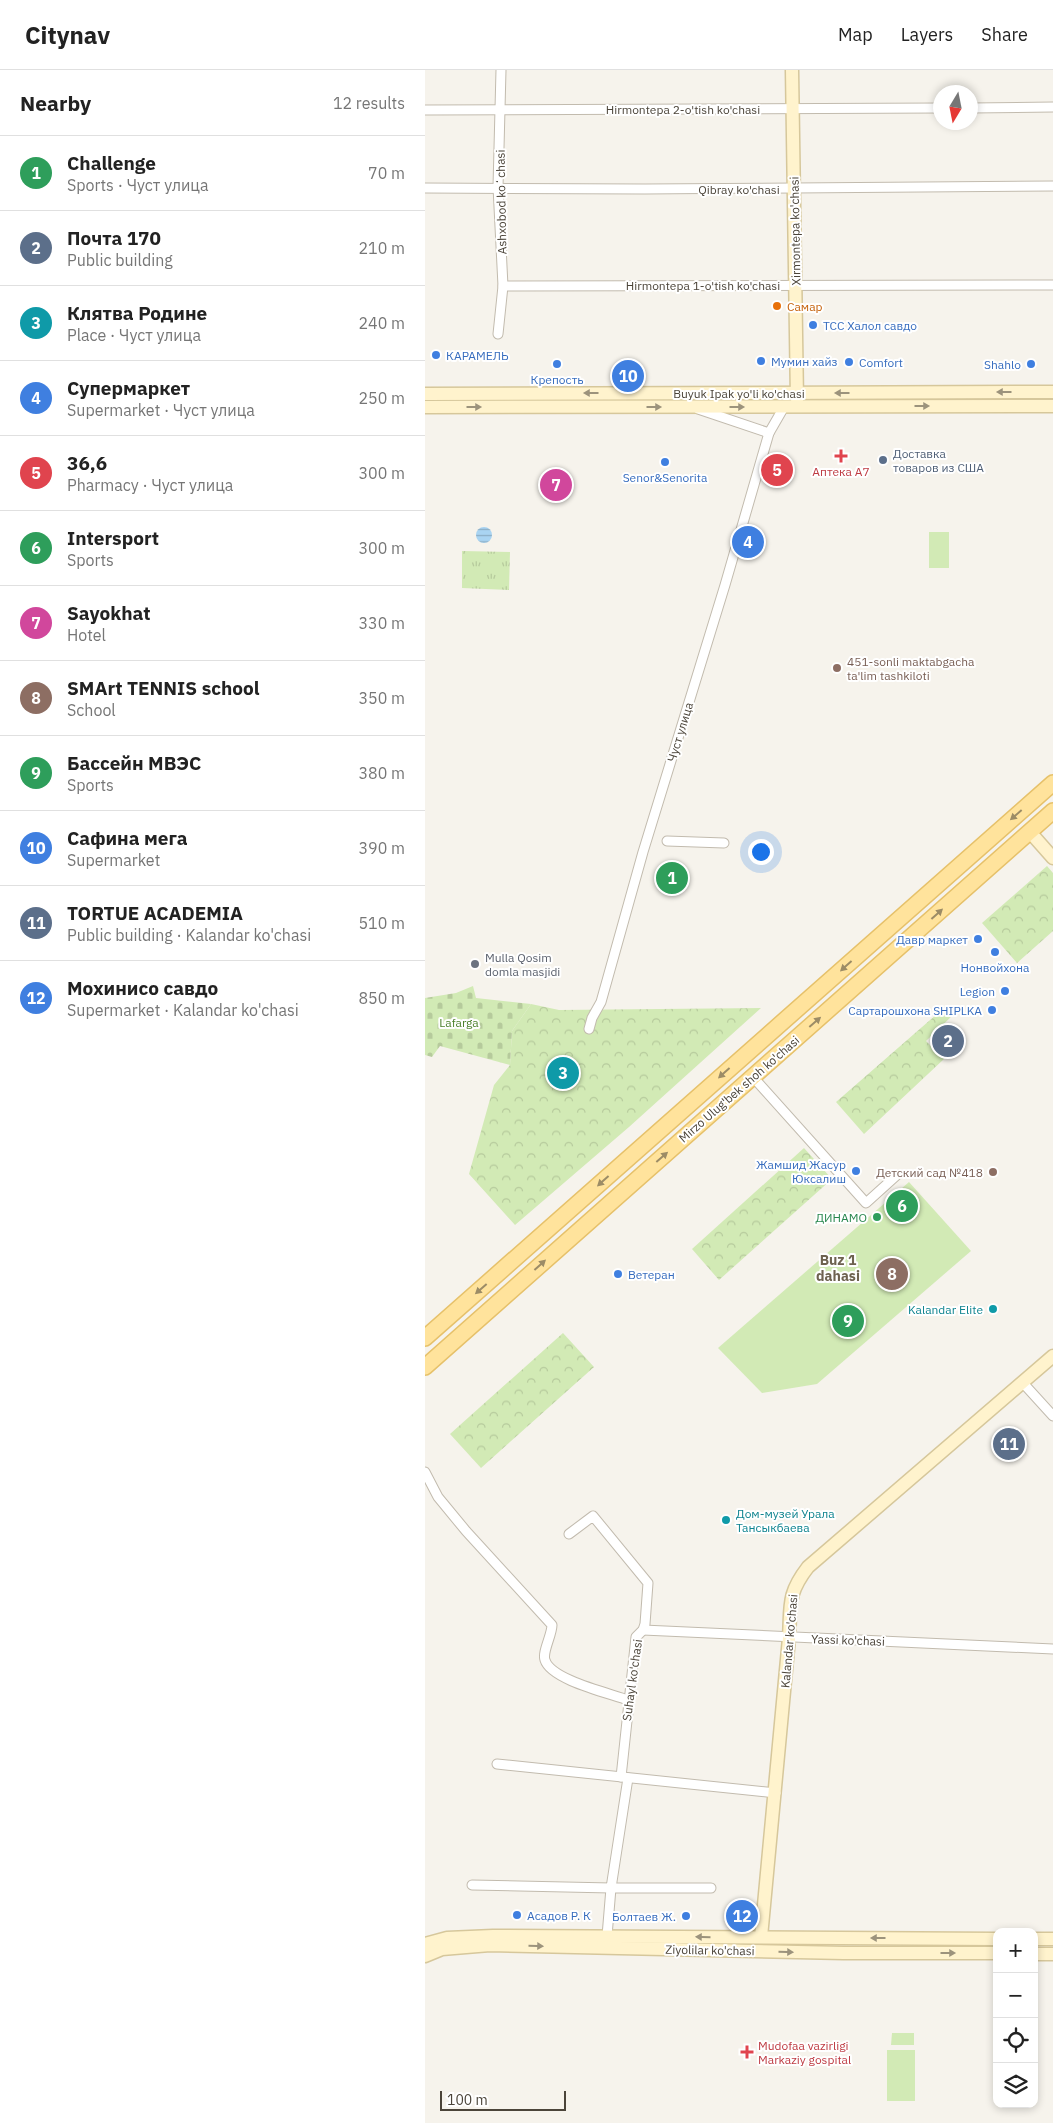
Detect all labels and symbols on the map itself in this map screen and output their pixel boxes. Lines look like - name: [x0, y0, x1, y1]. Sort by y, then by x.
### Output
- north arrow: [933, 85, 978, 130]
- street label: Hirmontepa 2-o'tish ko'chasi: [606, 102, 760, 117]
- street label: Ashxobod koʻchasi: [493, 150, 509, 254]
- street label: Xirmontepa ko'chasi: [787, 176, 803, 286]
- street label: Qibray ko'chasi: [698, 182, 780, 197]
- street label: Hirmontepa 1-o'tish ko'chasi: [626, 278, 780, 293]
- place label: Самар: [787, 299, 823, 314]
- marker: Самар: [771, 300, 783, 312]
- place label: ТСС Халол савдо: [823, 318, 917, 333]
- marker: ТСС Халол савдо: [807, 319, 819, 331]
- place label: КАРАМЕЛЬ: [446, 348, 509, 363]
- marker: КАРАМЕЛЬ: [430, 349, 442, 361]
- place label: Мумин хайз: [771, 354, 838, 369]
- marker: Мумин хайз: [755, 355, 767, 367]
- place label: Comfort: [859, 355, 903, 370]
- marker: Comfort: [843, 356, 855, 368]
- pin: 10: [612, 357, 644, 395]
- place label: Shahlo: [984, 357, 1021, 372]
- marker: Крепость: [551, 358, 563, 370]
- marker: Shahlo: [1025, 358, 1037, 370]
- place label: Крепость: [530, 372, 584, 387]
- street label: Buyuk Ipak yo'li ko'chasi: [673, 386, 805, 401]
- one-way arrow: [996, 388, 1012, 396]
- one-way arrow: [583, 389, 599, 397]
- one-way arrow: [834, 389, 850, 397]
- one-way arrow: [914, 402, 930, 410]
- one-way arrow: [466, 403, 482, 411]
- one-way arrow: [646, 403, 662, 411]
- one-way arrow: [729, 403, 745, 411]
- place label: Доставка товаров из США: [893, 446, 984, 475]
- marker: Аптека А7: [835, 450, 847, 462]
- pin: 5: [761, 451, 793, 489]
- marker: Доставка товаров из США: [877, 454, 889, 466]
- marker: Senor&Senorita: [659, 456, 671, 468]
- place label: Аптека А7: [812, 464, 870, 479]
- pin: 7: [540, 466, 572, 504]
- place label: Senor&Senorita: [623, 470, 708, 485]
- pin: 4: [732, 523, 764, 561]
- place label: 451-sonli maktabgacha ta'lim tashkiloti: [847, 654, 975, 683]
- marker: 451-sonli maktabgacha ta'lim tashkiloti: [831, 662, 843, 674]
- street label: Чуст улица: [664, 700, 696, 764]
- one-way arrow: [1011, 809, 1023, 821]
- your location: [748, 839, 774, 865]
- pin: 1: [656, 859, 688, 897]
- one-way arrow: [931, 908, 943, 920]
- place label: Давр маркет: [896, 932, 968, 947]
- marker: Давр маркет: [972, 933, 984, 945]
- marker: Нонвойхона: [989, 946, 1001, 958]
- place label: Mulla Qosim domla masjidi: [485, 950, 560, 979]
- marker: Mulla Qosim domla masjidi: [469, 958, 481, 970]
- one-way arrow: [839, 960, 852, 971]
- place label: Нонвойхона: [961, 960, 1030, 975]
- place label: Legion: [960, 984, 995, 999]
- marker: Legion: [999, 985, 1011, 997]
- place label: Сартарошхона SHIPLKA: [848, 1003, 982, 1018]
- marker: Сартарошхона SHIPLKA: [986, 1004, 998, 1016]
- park label: Lafarga: [439, 1015, 479, 1030]
- one-way arrow: [809, 1016, 822, 1027]
- pin: 2: [932, 1022, 964, 1060]
- street label: Mirzo Ulug'bek shoh ko'chasi: [676, 1033, 802, 1145]
- pin: 3: [547, 1054, 579, 1092]
- one-way arrow: [719, 1067, 731, 1079]
- one-way arrow: [655, 1152, 668, 1163]
- place label: Жамшид Жасур Юксалиш: [756, 1157, 846, 1186]
- marker: Жамшид Жасур Юксалиш: [850, 1165, 862, 1177]
- place label: Детский сад №418: [876, 1165, 983, 1180]
- marker: Детский сад №418: [987, 1166, 999, 1178]
- one-way arrow: [597, 1175, 609, 1187]
- pin: 6: [886, 1187, 918, 1225]
- place label: ДИНАМО: [815, 1210, 867, 1225]
- marker: ДИНАМО: [871, 1211, 883, 1223]
- district label: Buz 1 dahasi: [816, 1251, 860, 1285]
- pin: 8: [876, 1255, 908, 1293]
- one-way arrow: [534, 1259, 546, 1271]
- place label: Ветеран: [628, 1267, 675, 1282]
- marker: Ветеран: [612, 1268, 624, 1280]
- one-way arrow: [474, 1283, 487, 1294]
- pin: 9: [832, 1302, 864, 1340]
- place label: Kalandar Elite: [908, 1302, 983, 1317]
- marker: Kalandar Elite: [987, 1303, 999, 1315]
- pin: 11: [993, 1425, 1025, 1463]
- place label: Дом-музей Урала Тансыкбаева: [736, 1506, 835, 1535]
- marker: Дом-музей Урала Тансыкбаева: [720, 1514, 732, 1526]
- street label: Kalandar ko'chasi: [777, 1593, 801, 1689]
- street label: Yassi ko'chasi: [811, 1631, 885, 1649]
- street label: Suhayl ko'chasi: [619, 1638, 645, 1722]
- pin: 12: [726, 1897, 758, 1935]
- place label: Асадов Р. К: [527, 1908, 591, 1923]
- marker: Асадов Р. К: [511, 1909, 523, 1921]
- place label: Болтаев Ж.: [612, 1909, 676, 1924]
- marker: Болтаев Ж.: [680, 1910, 692, 1922]
- one-way arrow: [695, 1932, 711, 1940]
- one-way arrow: [870, 1933, 886, 1941]
- one-way arrow: [528, 1942, 544, 1950]
- street label: Ziyolilar ko'chasi: [665, 1942, 755, 1958]
- one-way arrow: [778, 1948, 794, 1956]
- one-way arrow: [940, 1949, 956, 1957]
- place label: Mudofaa vazirligi Markaziy gospital: [758, 2038, 851, 2067]
- marker: Mudofaa vazirligi Markaziy gospital: [740, 2045, 754, 2059]
- scale bar: [440, 2088, 566, 2111]

